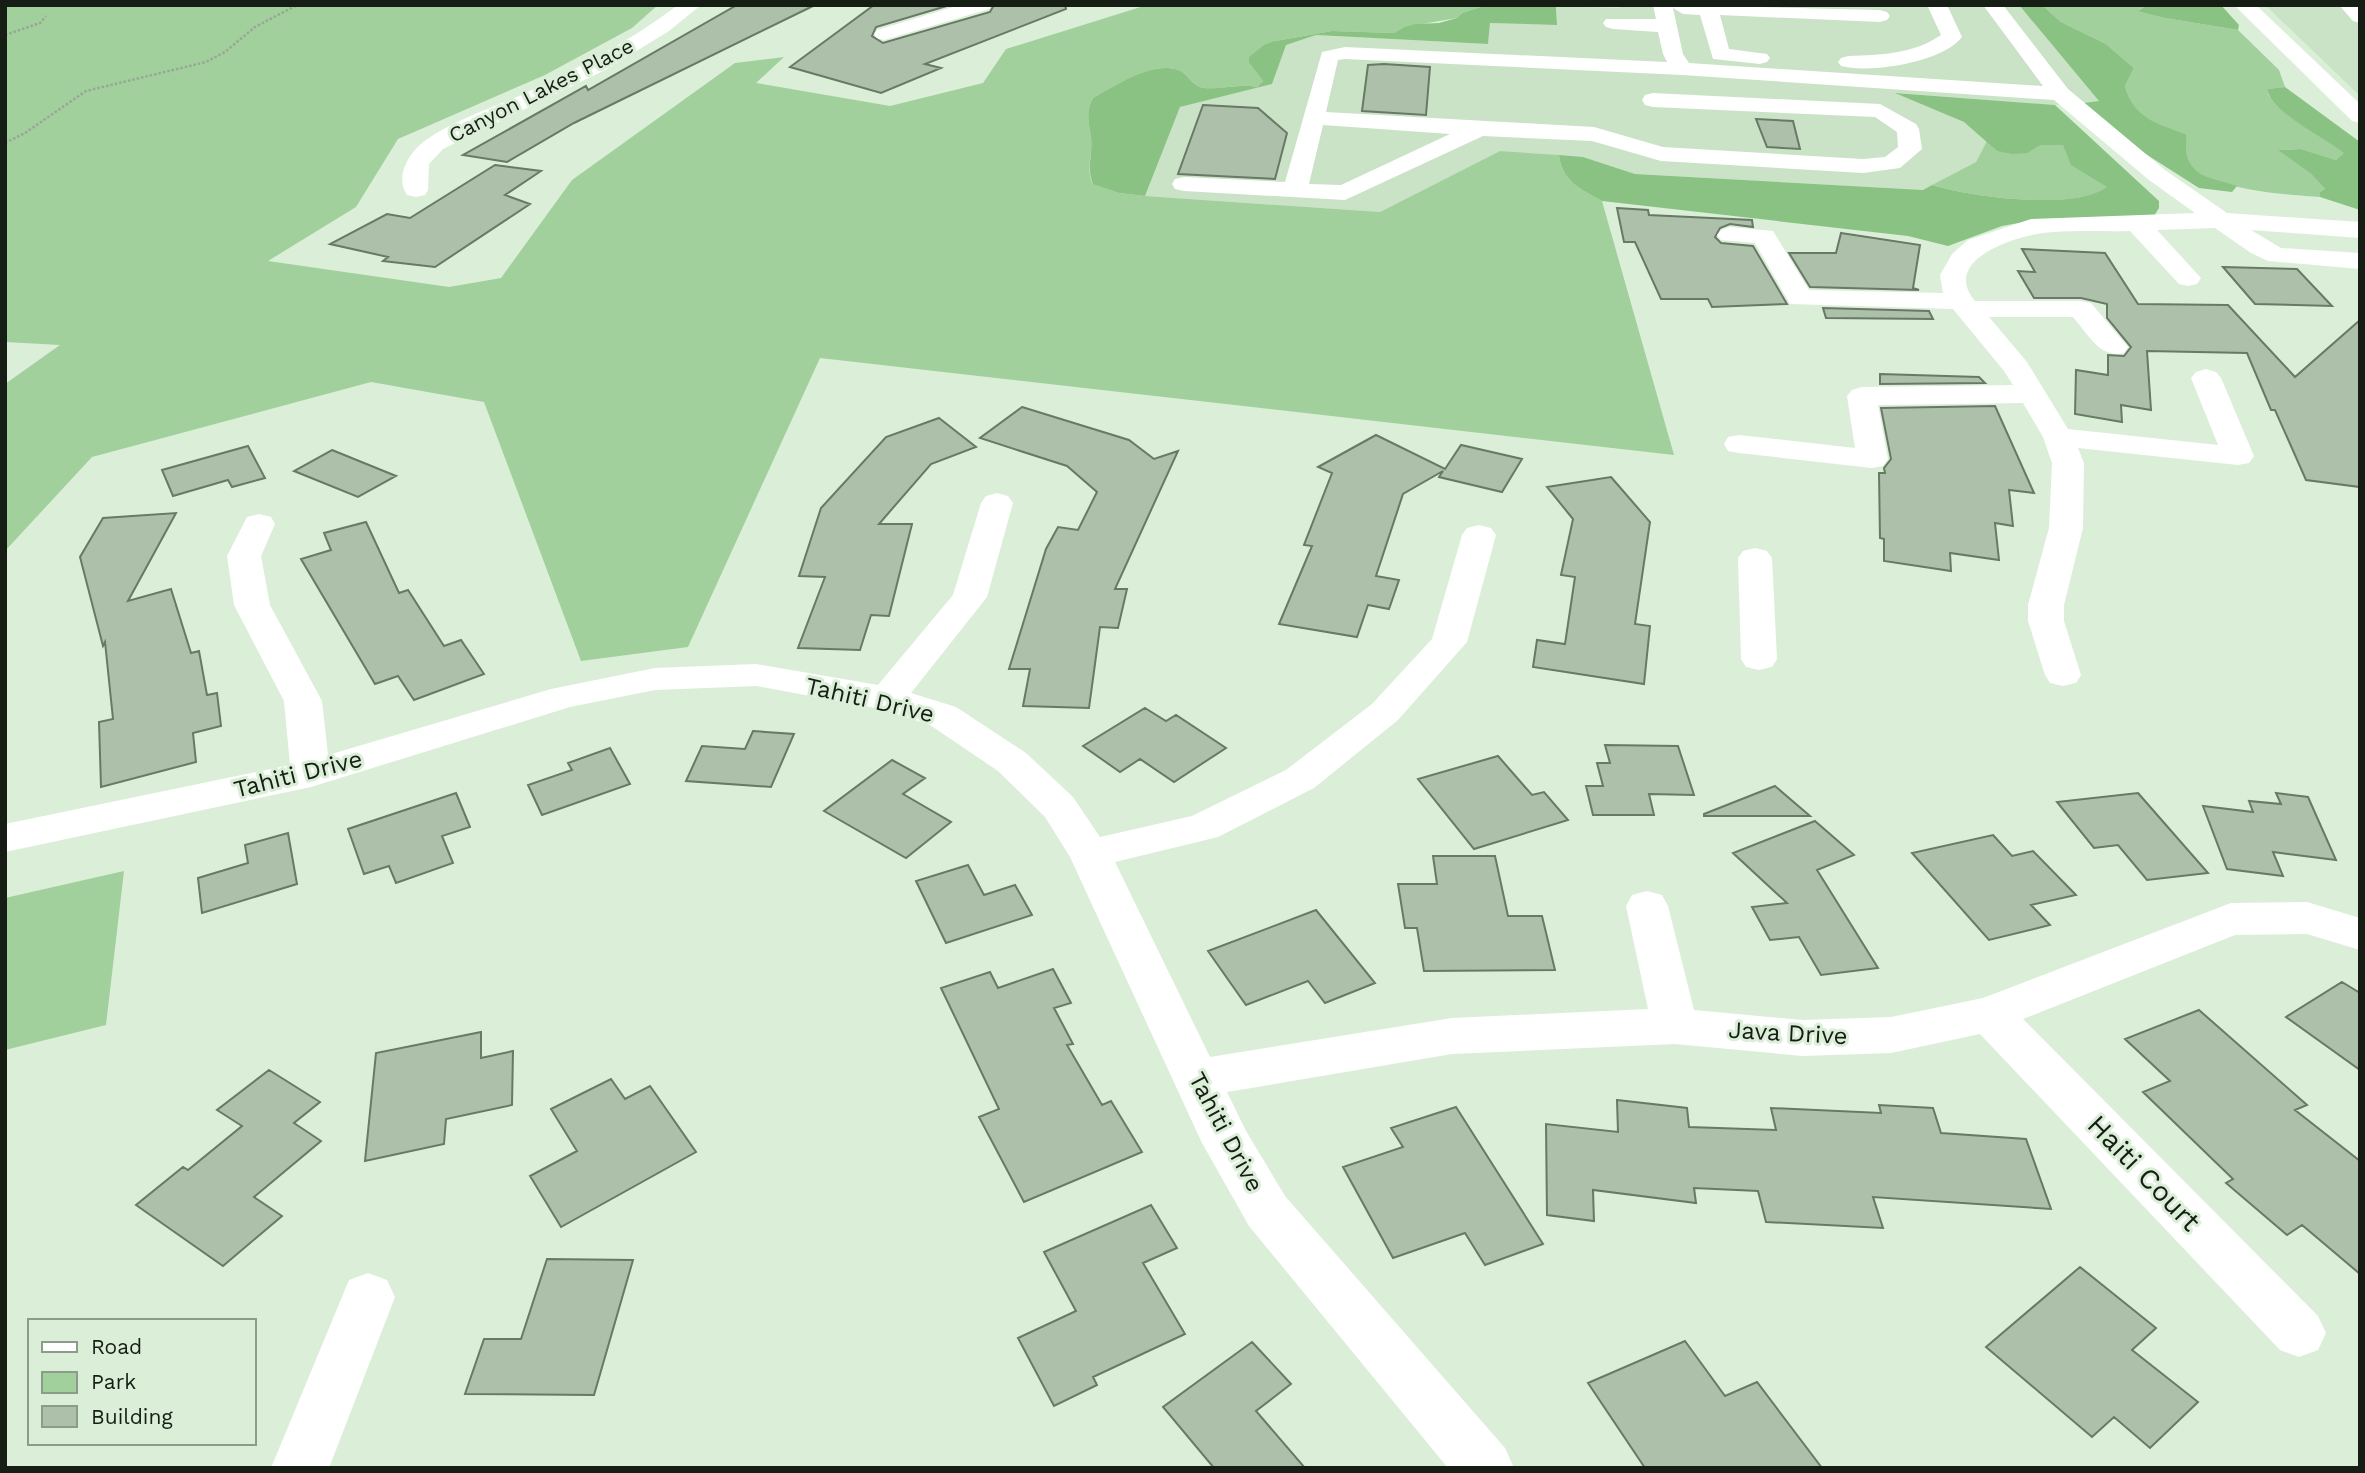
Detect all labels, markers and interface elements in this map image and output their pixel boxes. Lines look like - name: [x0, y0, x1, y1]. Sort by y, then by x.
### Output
- street label: Canyon Lakes Place: [444, 33, 638, 147]
- street label: Tahiti Drive: [803, 672, 937, 728]
- street label: Tahiti Drive: [231, 745, 365, 803]
- street label: Java Drive: [1728, 1016, 1848, 1050]
- street label: Tahiti Drive: [1183, 1067, 1269, 1197]
- street label: Haiti Court: [2081, 1108, 2207, 1238]
- legend: [28, 1319, 256, 1445]
- text: Road: [91, 1334, 142, 1359]
- text: Park: [91, 1369, 136, 1394]
- text: Building: [91, 1404, 173, 1429]

